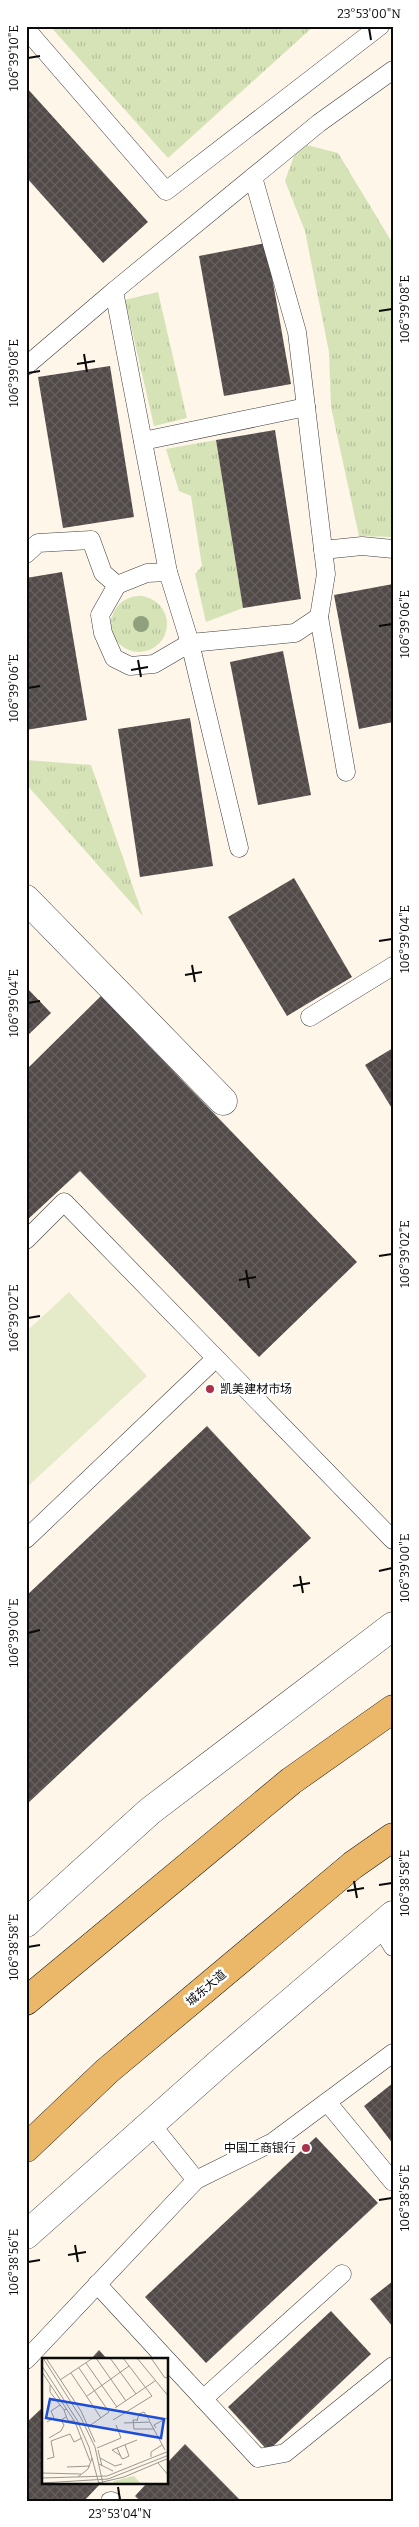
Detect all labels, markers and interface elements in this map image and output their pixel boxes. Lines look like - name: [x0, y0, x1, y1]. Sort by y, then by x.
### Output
- text: 23°53'00"N: [337, 7, 401, 21]
- text: 106°39'10"E: [7, 25, 21, 91]
- text: 106°39'08"E: [398, 275, 412, 343]
- text: 106°39'08"E: [7, 339, 21, 407]
- text: 106°39'06"E: [398, 590, 412, 658]
- text: 106°39'06"E: [7, 654, 21, 722]
- text: 106°39'04"E: [398, 905, 412, 973]
- text: 106°39'04"E: [7, 969, 21, 1037]
- text: 106°39'02"E: [398, 1220, 412, 1288]
- text: 106°39'02"E: [7, 1284, 21, 1352]
- place label: 凯美建材市场: [220, 1382, 292, 1396]
- marker: 凯美建材市场: [204, 1383, 216, 1395]
- text: 106°39'00"E: [398, 1534, 412, 1602]
- text: 106°39'00"E: [7, 1599, 21, 1667]
- text: 106°38'58"E: [398, 1850, 412, 1916]
- text: 106°38'58"E: [7, 1914, 21, 1980]
- street label: 城东大道: [183, 1967, 229, 2009]
- place label: 中国工商银行: [224, 2141, 296, 2155]
- marker: 中国工商银行: [300, 2142, 312, 2154]
- text: 106°38'56"E: [398, 2165, 412, 2231]
- text: 106°38'56"E: [7, 2229, 21, 2295]
- inset map: [42, 2358, 169, 2484]
- text: 23°53'04"N: [88, 2507, 152, 2521]

